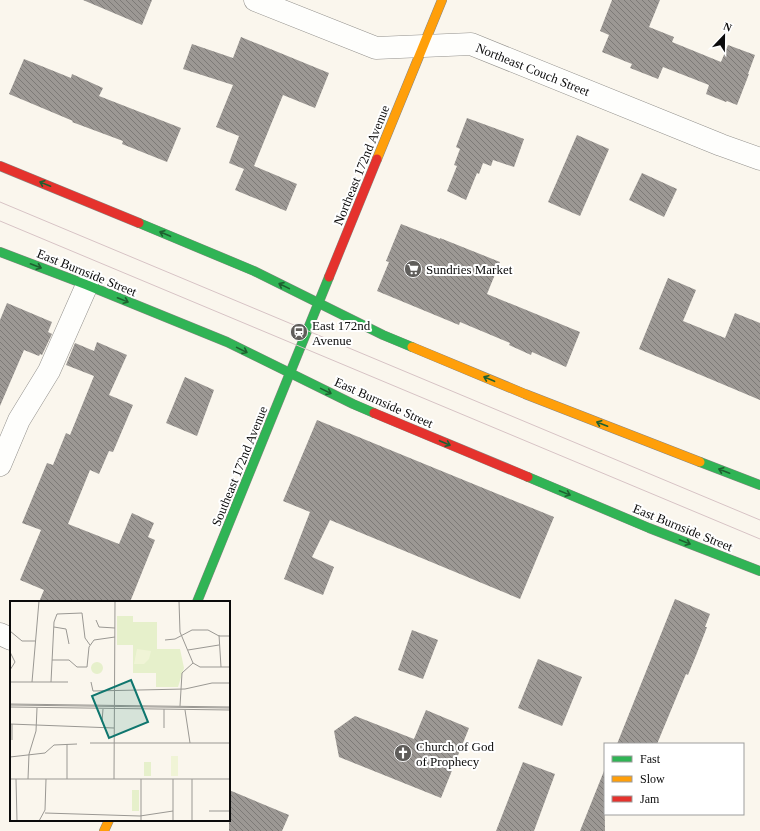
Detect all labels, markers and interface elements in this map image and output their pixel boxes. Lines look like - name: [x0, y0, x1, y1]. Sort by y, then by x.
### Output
- north arrow: [704, 16, 744, 56]
- text: N: [722, 20, 734, 34]
- street label: Northeast Couch Street: [474, 40, 592, 99]
- street label: Northeast 172nd Avenue: [330, 103, 393, 227]
- one-way arrow: [39, 180, 51, 188]
- one-way arrow: [159, 230, 171, 238]
- street label: East Burnside Street: [35, 246, 139, 299]
- supermarket icon: Sundries Market: [403, 259, 423, 279]
- one-way arrow: [30, 262, 42, 270]
- place label: Sundries Market: [426, 262, 513, 277]
- one-way arrow: [278, 282, 290, 289]
- one-way arrow: [116, 296, 128, 304]
- place label: East 172nd Avenue: [312, 318, 371, 348]
- station icon: East 172nd Avenue: [289, 322, 309, 342]
- one-way arrow: [236, 347, 248, 354]
- street label: East Burnside Street: [332, 374, 436, 431]
- one-way arrow: [483, 375, 495, 382]
- one-way arrow: [319, 388, 331, 395]
- street label: Southeast 172nd Avenue: [208, 404, 271, 528]
- one-way arrow: [597, 420, 609, 427]
- one-way arrow: [438, 439, 450, 447]
- one-way arrow: [718, 466, 730, 474]
- one-way arrow: [558, 489, 570, 497]
- street label: East Burnside Street: [631, 501, 735, 554]
- one-way arrow: [678, 538, 690, 546]
- inset map: [10, 601, 230, 821]
- place label: Church of God of Prophecy: [416, 739, 494, 769]
- church icon: Church of God of Prophecy: [393, 743, 413, 763]
- legend: [604, 743, 744, 815]
- text: Fast: [640, 752, 661, 766]
- text: Slow: [640, 772, 665, 786]
- text: Jam: [640, 792, 660, 806]

